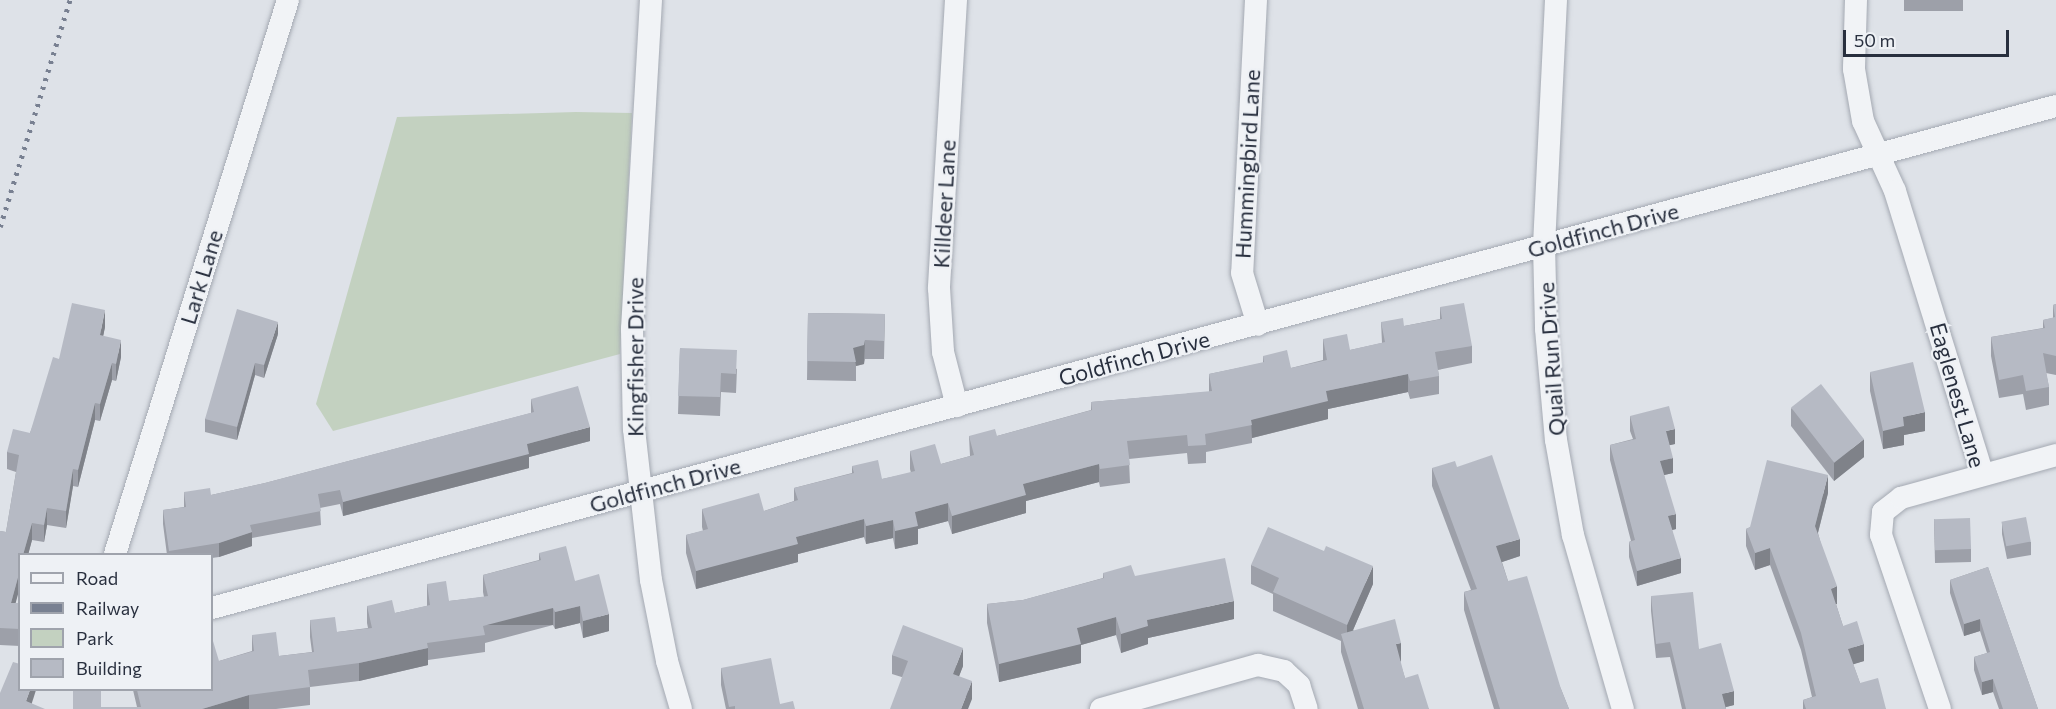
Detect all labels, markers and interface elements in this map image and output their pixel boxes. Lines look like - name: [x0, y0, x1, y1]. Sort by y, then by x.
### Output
- scale bar: [1846, 18, 2012, 56]
- text: 50 m: [1854, 29, 1895, 51]
- street label: Hummingbird Lane: [1229, 69, 1265, 259]
- street label: Killdeer Lane: [927, 139, 961, 269]
- street label: Goldfinch Drive: [1525, 197, 1681, 263]
- street label: Lark Lane: [174, 227, 228, 327]
- street label: Kingfisher Drive: [622, 277, 648, 437]
- street label: Quail Run Drive: [1532, 281, 1570, 437]
- street label: Eaglenest Lane: [1925, 320, 1991, 470]
- street label: Goldfinch Drive: [1056, 325, 1212, 391]
- street label: Goldfinch Drive: [587, 452, 743, 518]
- legend: [18, 553, 213, 691]
- text: Road: [76, 567, 118, 589]
- text: Railway: [76, 597, 139, 619]
- text: Park: [76, 627, 114, 649]
- text: Building: [76, 657, 142, 679]

